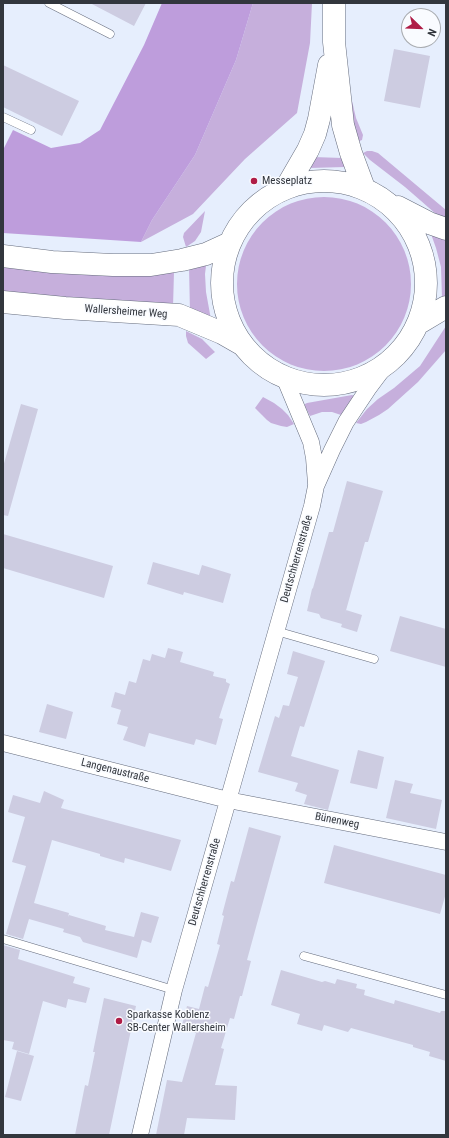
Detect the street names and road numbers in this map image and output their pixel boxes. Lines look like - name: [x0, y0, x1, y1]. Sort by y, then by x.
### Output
- street label: Wallersheimer Weg: [84, 303, 168, 321]
- street label: Deutschherrenstraße: [278, 514, 316, 604]
- street label: Langenaustraße: [79, 756, 151, 786]
- street label: Bünenweg: [314, 810, 360, 832]
- street label: Deutschherrenstraße: [186, 837, 224, 927]

